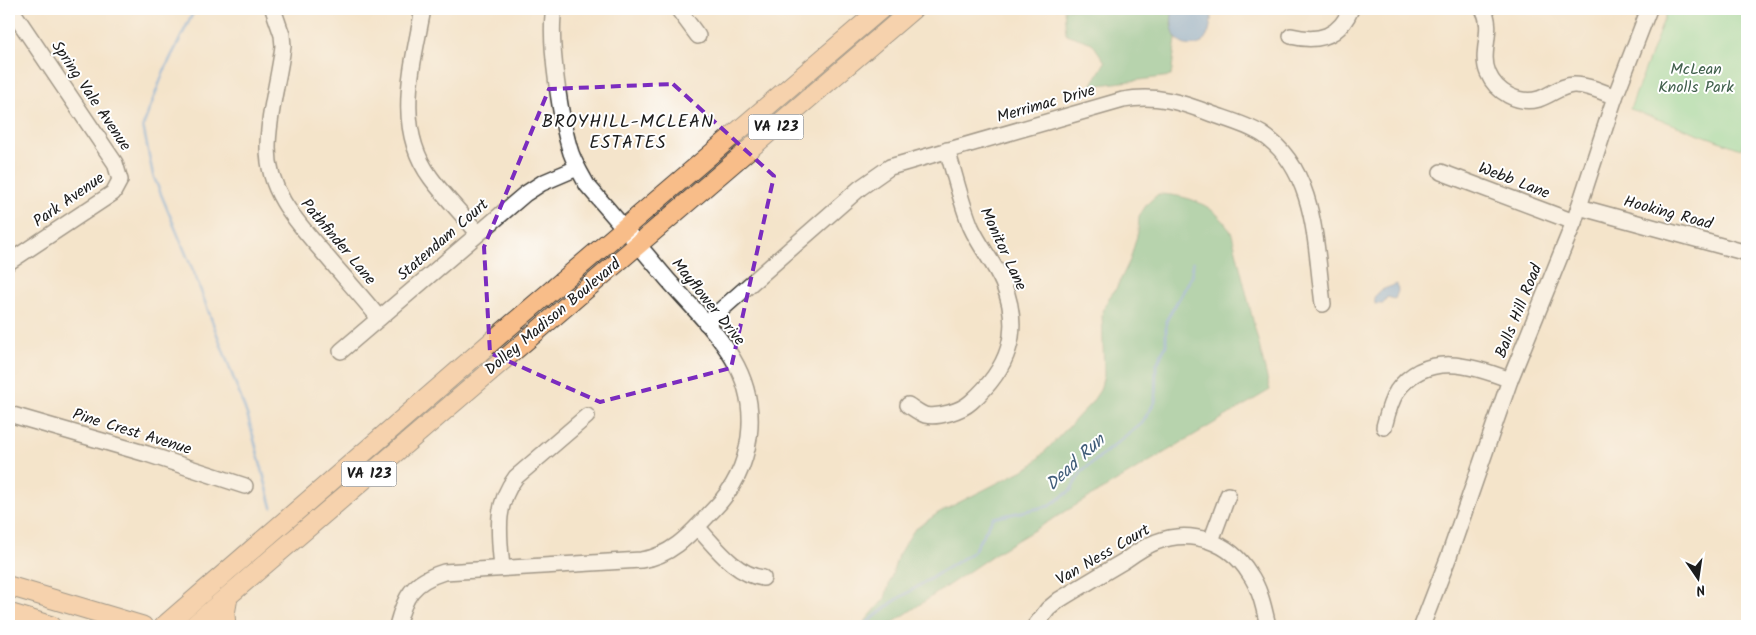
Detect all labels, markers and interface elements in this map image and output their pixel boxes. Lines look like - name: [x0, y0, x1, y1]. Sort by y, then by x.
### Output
- street label: Spring Vale Avenue: [45, 36, 137, 156]
- park label: McLean Knolls Park: [1658, 57, 1734, 100]
- street label: Merrimac Drive: [994, 78, 1098, 130]
- district label: BROYHILL-MCLEAN ESTATES: [542, 108, 714, 158]
- road number: VA 123: [748, 114, 804, 140]
- street label: Webb Lane: [1475, 156, 1553, 206]
- street label: Park Avenue: [28, 166, 110, 234]
- street label: Hooking Road: [1621, 189, 1716, 237]
- street label: Statendam Court: [391, 192, 495, 287]
- street label: Pathfinder Lane: [294, 193, 382, 291]
- street label: Monitor Lane: [973, 203, 1033, 295]
- street label: Dolley Madison Boulevard: [479, 252, 627, 382]
- street label: Mayflower Drive: [665, 253, 751, 351]
- street label: Balls Hill Road: [1489, 259, 1550, 362]
- street label: Pine Crest Avenue: [69, 402, 195, 462]
- water label: Dead Run: [1039, 427, 1114, 499]
- road number: VA 123: [342, 462, 396, 486]
- street label: Van Ness Court: [1051, 518, 1155, 592]
- north arrow: [1674, 552, 1724, 602]
- text: N: [1694, 578, 1707, 601]

